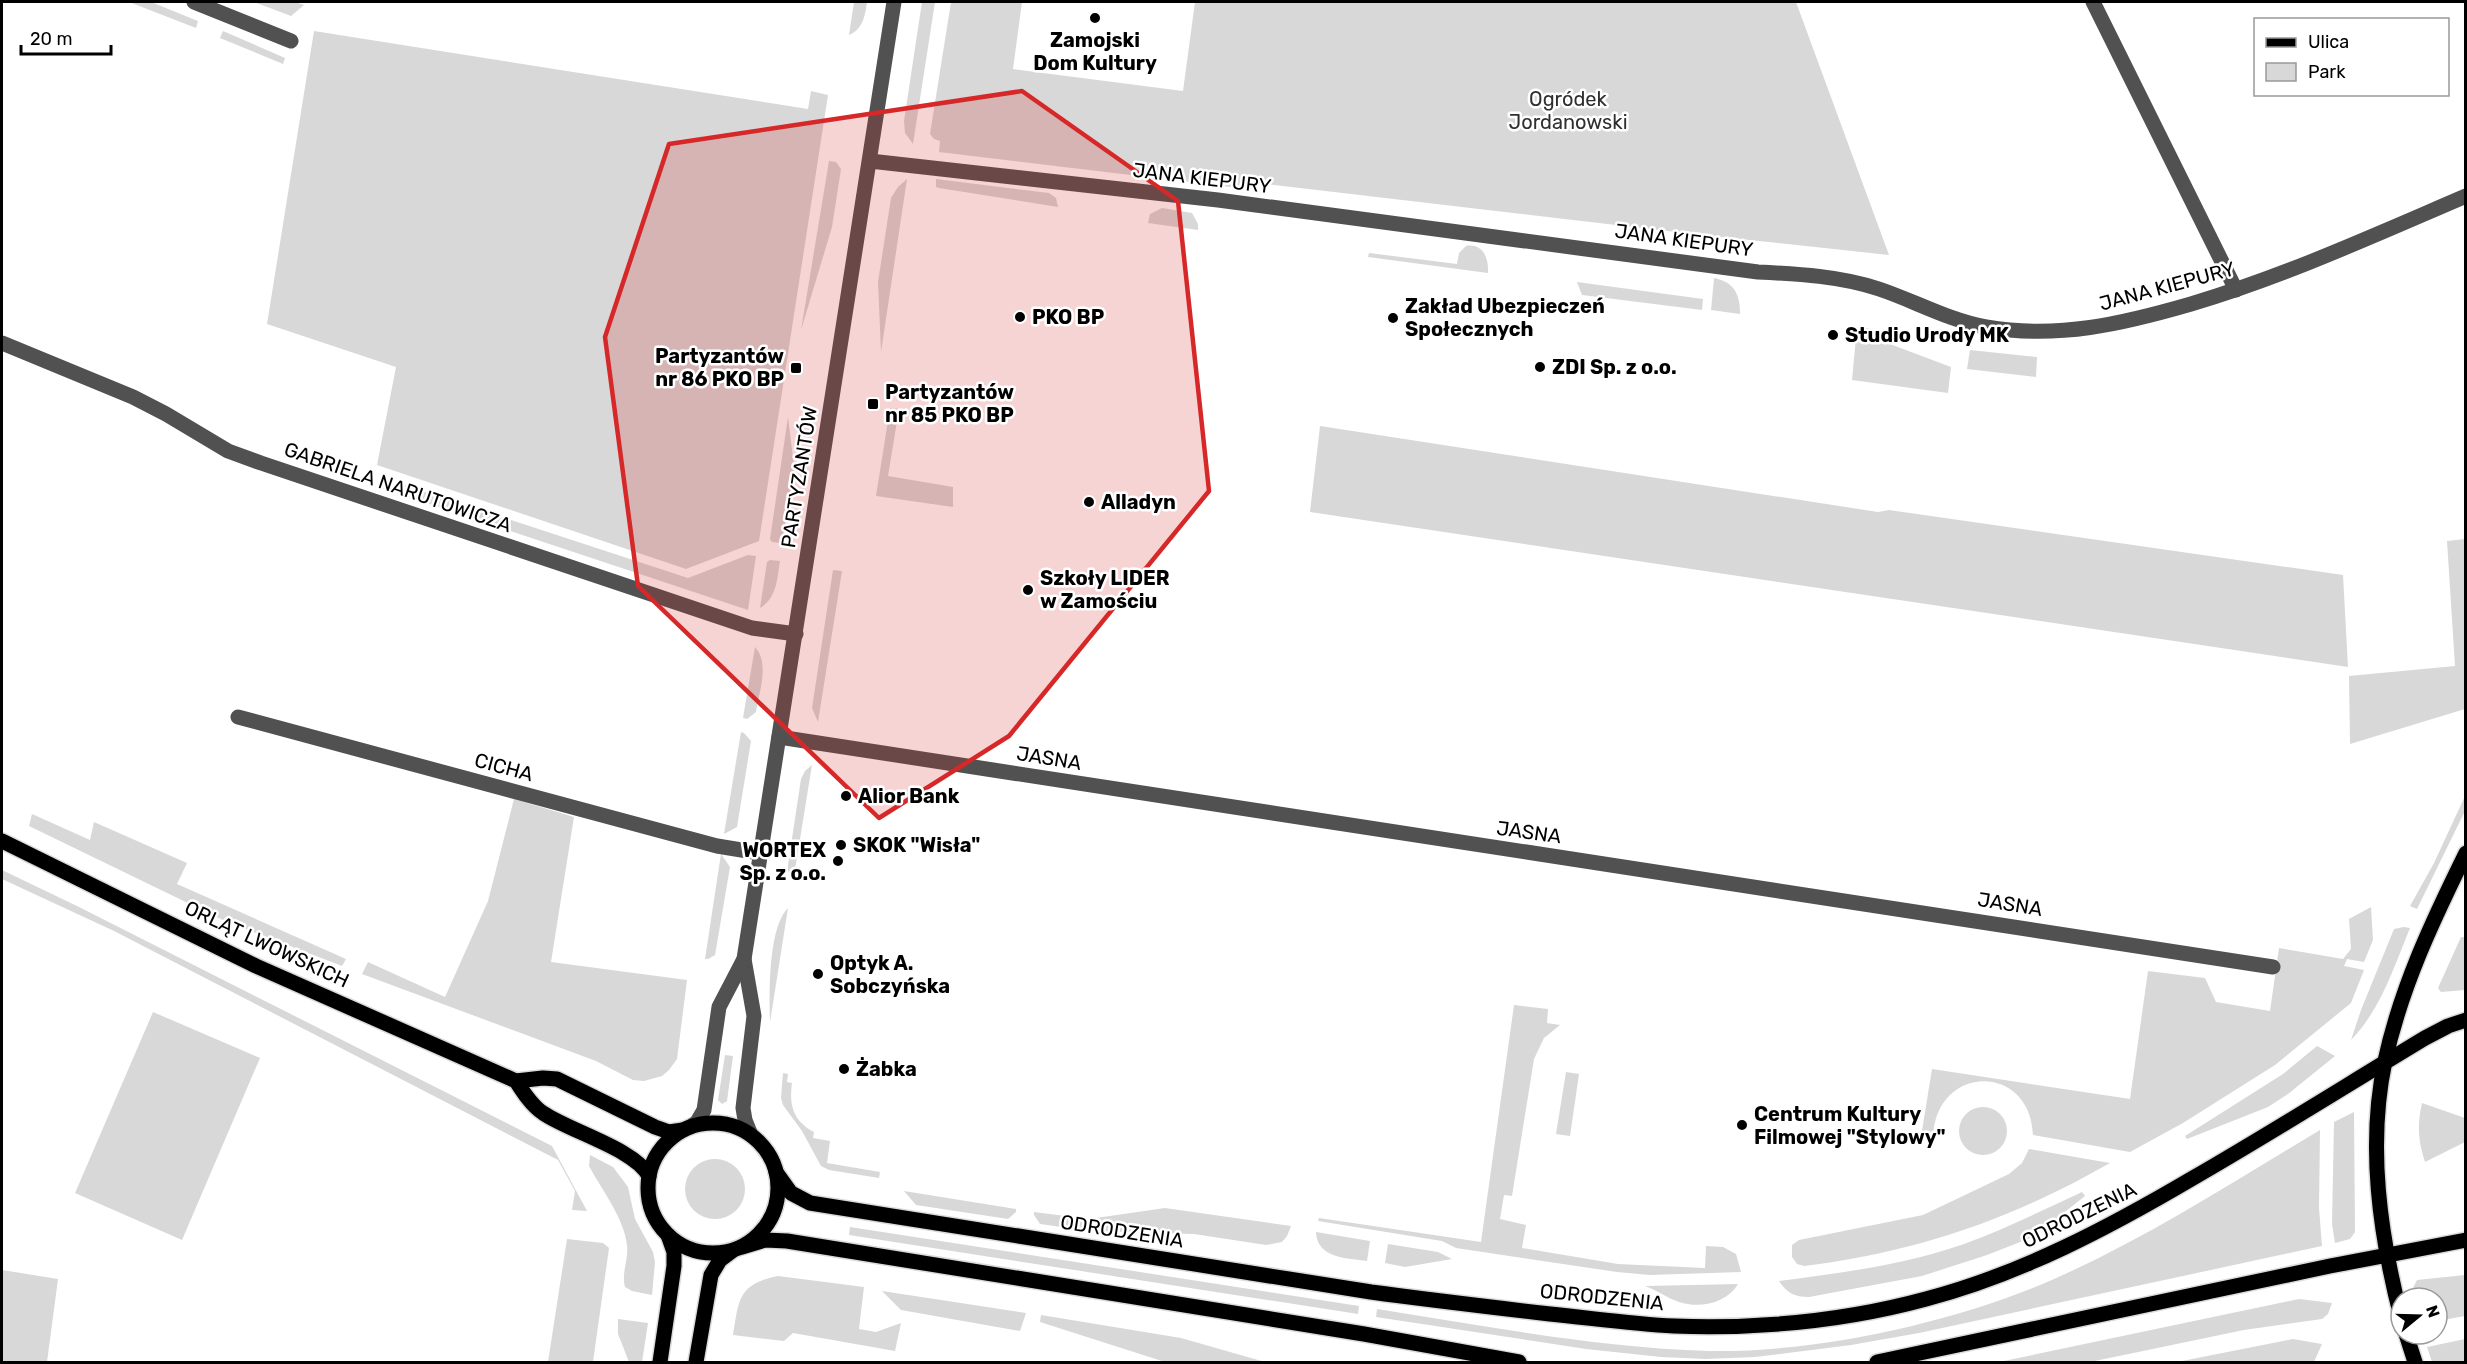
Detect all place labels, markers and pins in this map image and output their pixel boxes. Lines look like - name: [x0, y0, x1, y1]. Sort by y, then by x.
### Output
- marker: Zamojski Dom Kultury: [1088, 11, 1102, 25]
- place label: Zamojski Dom Kultury: [1033, 28, 1157, 75]
- place label: Zakład Ubezpieczeń Społecznych: [1405, 294, 1605, 341]
- place label: PKO BP: [1032, 305, 1104, 329]
- marker: PKO BP: [1013, 310, 1027, 324]
- marker: Zakład Ubezpieczeń Społecznych: [1386, 311, 1400, 325]
- place label: Studio Urody MK: [1845, 323, 2010, 347]
- marker: Studio Urody MK: [1826, 328, 1840, 342]
- place label: Partyzantów nr 86 PKO BP: [655, 344, 784, 391]
- place label: ZDI Sp. z o.o.: [1552, 355, 1677, 379]
- marker: ZDI Sp. z o.o.: [1533, 360, 1547, 374]
- marker: Partyzantów nr 86 PKO BP: [789, 361, 803, 375]
- place label: Partyzantów nr 85 PKO BP: [885, 380, 1014, 427]
- marker: Partyzantów nr 85 PKO BP: [866, 397, 880, 411]
- place label: Alladyn: [1101, 490, 1176, 514]
- marker: Alladyn: [1082, 495, 1096, 509]
- place label: Szkoły LIDER w Zamościu: [1040, 566, 1170, 613]
- marker: Szkoły LIDER w Zamościu: [1021, 583, 1035, 597]
- place label: Alior Bank: [858, 784, 960, 808]
- marker: Alior Bank: [839, 789, 853, 803]
- place label: SKOK "Wisła": [853, 833, 980, 857]
- place label: WORTEX Sp. z o.o.: [739, 838, 826, 885]
- marker: SKOK "Wisła": [834, 838, 848, 852]
- marker: WORTEX Sp. z o.o.: [831, 854, 845, 868]
- place label: Optyk A. Sobczyńska: [830, 951, 950, 998]
- marker: Optyk A. Sobczyńska: [811, 967, 825, 981]
- place label: Żabka: [856, 1057, 917, 1081]
- marker: Żabka: [837, 1062, 851, 1076]
- place label: Centrum Kultury Filmowej "Stylowy": [1754, 1102, 1946, 1149]
- marker: Centrum Kultury Filmowej "Stylowy": [1735, 1118, 1749, 1132]

